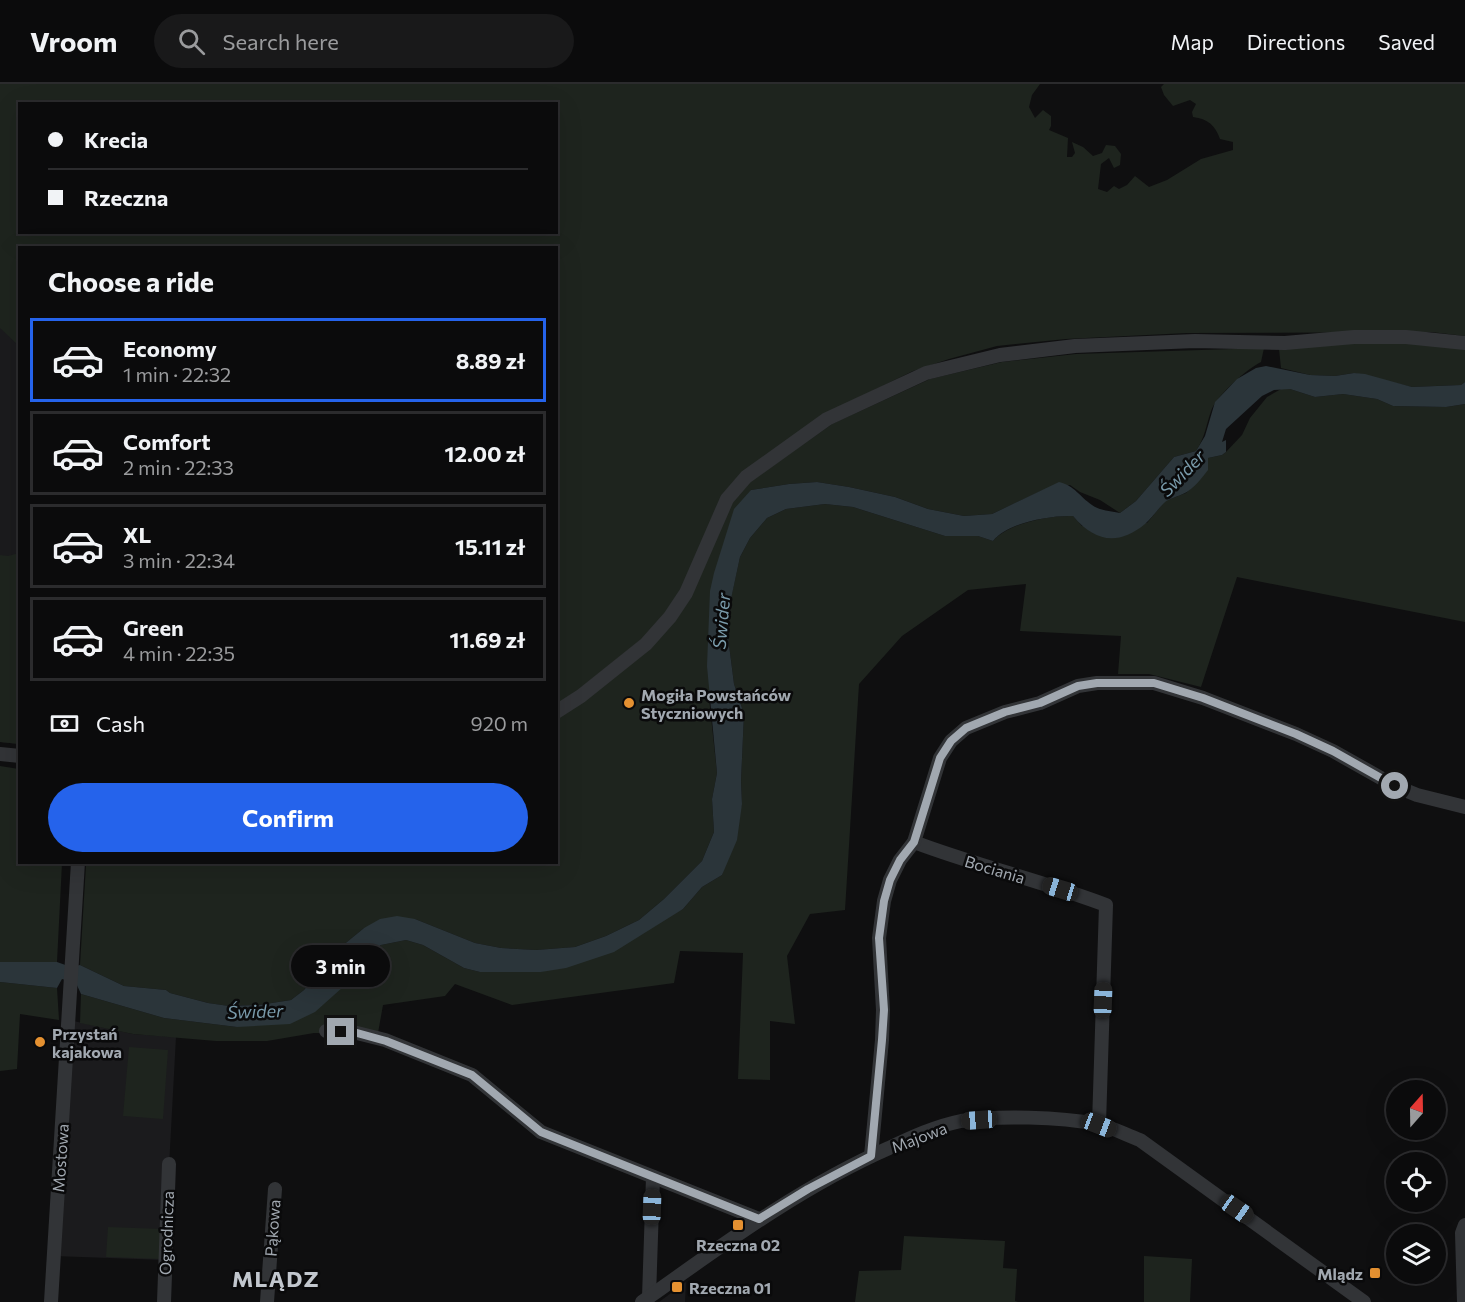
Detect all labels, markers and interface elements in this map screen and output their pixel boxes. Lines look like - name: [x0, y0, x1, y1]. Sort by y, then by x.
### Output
- search box: [154, 14, 574, 68]
- text: Vroom: [30, 24, 118, 58]
- icon: search: [175, 25, 208, 58]
- text: Search here: [223, 28, 339, 55]
- text: Map: [1171, 29, 1214, 54]
- text: Directions: [1247, 29, 1345, 54]
- text: Saved: [1378, 29, 1435, 54]
- text: Krecia: [84, 126, 148, 153]
- text: Rzeczna: [84, 184, 168, 211]
- text: Choose a ride: [48, 265, 214, 298]
- icon: car: [51, 333, 105, 387]
- text: Economy: [123, 335, 217, 362]
- text: 8.89 zł: [456, 347, 525, 374]
- text: 1 min · 22:32: [123, 362, 231, 386]
- icon: car: [51, 426, 105, 480]
- text: Comfort: [123, 428, 211, 455]
- text: 12.00 zł: [444, 440, 525, 467]
- water label: Świder: [1155, 445, 1210, 501]
- text: 2 min · 22:33: [123, 455, 234, 479]
- icon: car: [51, 519, 105, 573]
- text: XL: [123, 521, 151, 548]
- text: 15.11 zł: [455, 533, 525, 560]
- text: 3 min · 22:34: [123, 548, 235, 572]
- water label: Świder: [708, 591, 734, 650]
- icon: car: [51, 612, 105, 666]
- text: Green: [123, 614, 184, 641]
- text: 11.69 zł: [449, 626, 525, 653]
- text: 4 min · 22:35: [123, 641, 235, 665]
- place label: Mogiła Powstańców Styczniowych: [641, 685, 792, 722]
- marker: Mogiła Powstańców Styczniowych: [622, 696, 636, 710]
- icon: cash: [48, 707, 81, 740]
- text: Cash: [96, 710, 145, 737]
- text: 920 m: [471, 711, 528, 735]
- route start: [1381, 772, 1408, 799]
- button: Confirm: [48, 783, 528, 852]
- street label: Bociania: [963, 851, 1027, 887]
- car: [1040, 875, 1080, 903]
- callout: 3 min: [292, 945, 391, 987]
- text: 3 min: [315, 954, 366, 978]
- car: [1093, 982, 1113, 1018]
- water label: Świder: [227, 999, 284, 1023]
- route end: [327, 1018, 354, 1045]
- place label: Przystań kajakowa: [52, 1024, 122, 1061]
- marker: Przystań kajakowa: [33, 1035, 47, 1049]
- north arrow: [1386, 1080, 1446, 1140]
- map controls: [1386, 1080, 1446, 1284]
- car: [960, 1110, 998, 1130]
- car: [1079, 1110, 1119, 1140]
- street label: Majowa: [889, 1118, 949, 1156]
- street label: Mostowa: [48, 1123, 72, 1193]
- button: locate: [1386, 1152, 1446, 1212]
- car: [642, 1189, 662, 1225]
- street label: Ogrodnicza: [155, 1191, 177, 1275]
- car: [1217, 1191, 1257, 1227]
- street label: Pąkowa: [261, 1199, 283, 1257]
- marker: Rzeczna 02: [731, 1218, 745, 1232]
- button: layers: [1386, 1224, 1446, 1284]
- place label: Rzeczna 02: [696, 1235, 780, 1254]
- place label: Mlądz: [1317, 1264, 1363, 1283]
- district label: MLĄDZ: [232, 1265, 320, 1292]
- marker: Mlądz: [1368, 1266, 1382, 1280]
- place label: Rzeczna 01: [689, 1278, 771, 1297]
- marker: Rzeczna 01: [670, 1280, 684, 1294]

